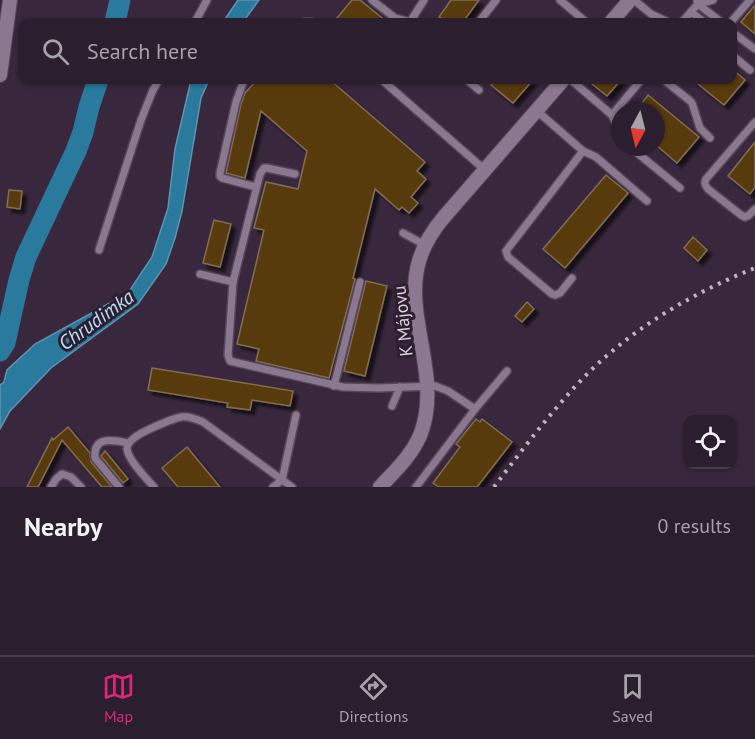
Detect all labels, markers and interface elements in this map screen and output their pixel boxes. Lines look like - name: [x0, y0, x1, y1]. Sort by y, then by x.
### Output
- search box: [18, 18, 737, 84]
- icon: search: [39, 35, 72, 68]
- text: Search here: [87, 37, 198, 65]
- north arrow: [611, 102, 665, 156]
- water label: Chrudimka: [53, 284, 139, 356]
- street label: K Májovu: [387, 285, 418, 358]
- map controls: [683, 415, 737, 469]
- button: locate: [683, 415, 737, 469]
- text: Nearby: [24, 510, 102, 543]
- text: 0 results: [658, 513, 731, 539]
- tab: Map: [102, 670, 135, 726]
- tab: Directions: [339, 670, 408, 726]
- tab: Saved: [612, 670, 653, 726]

